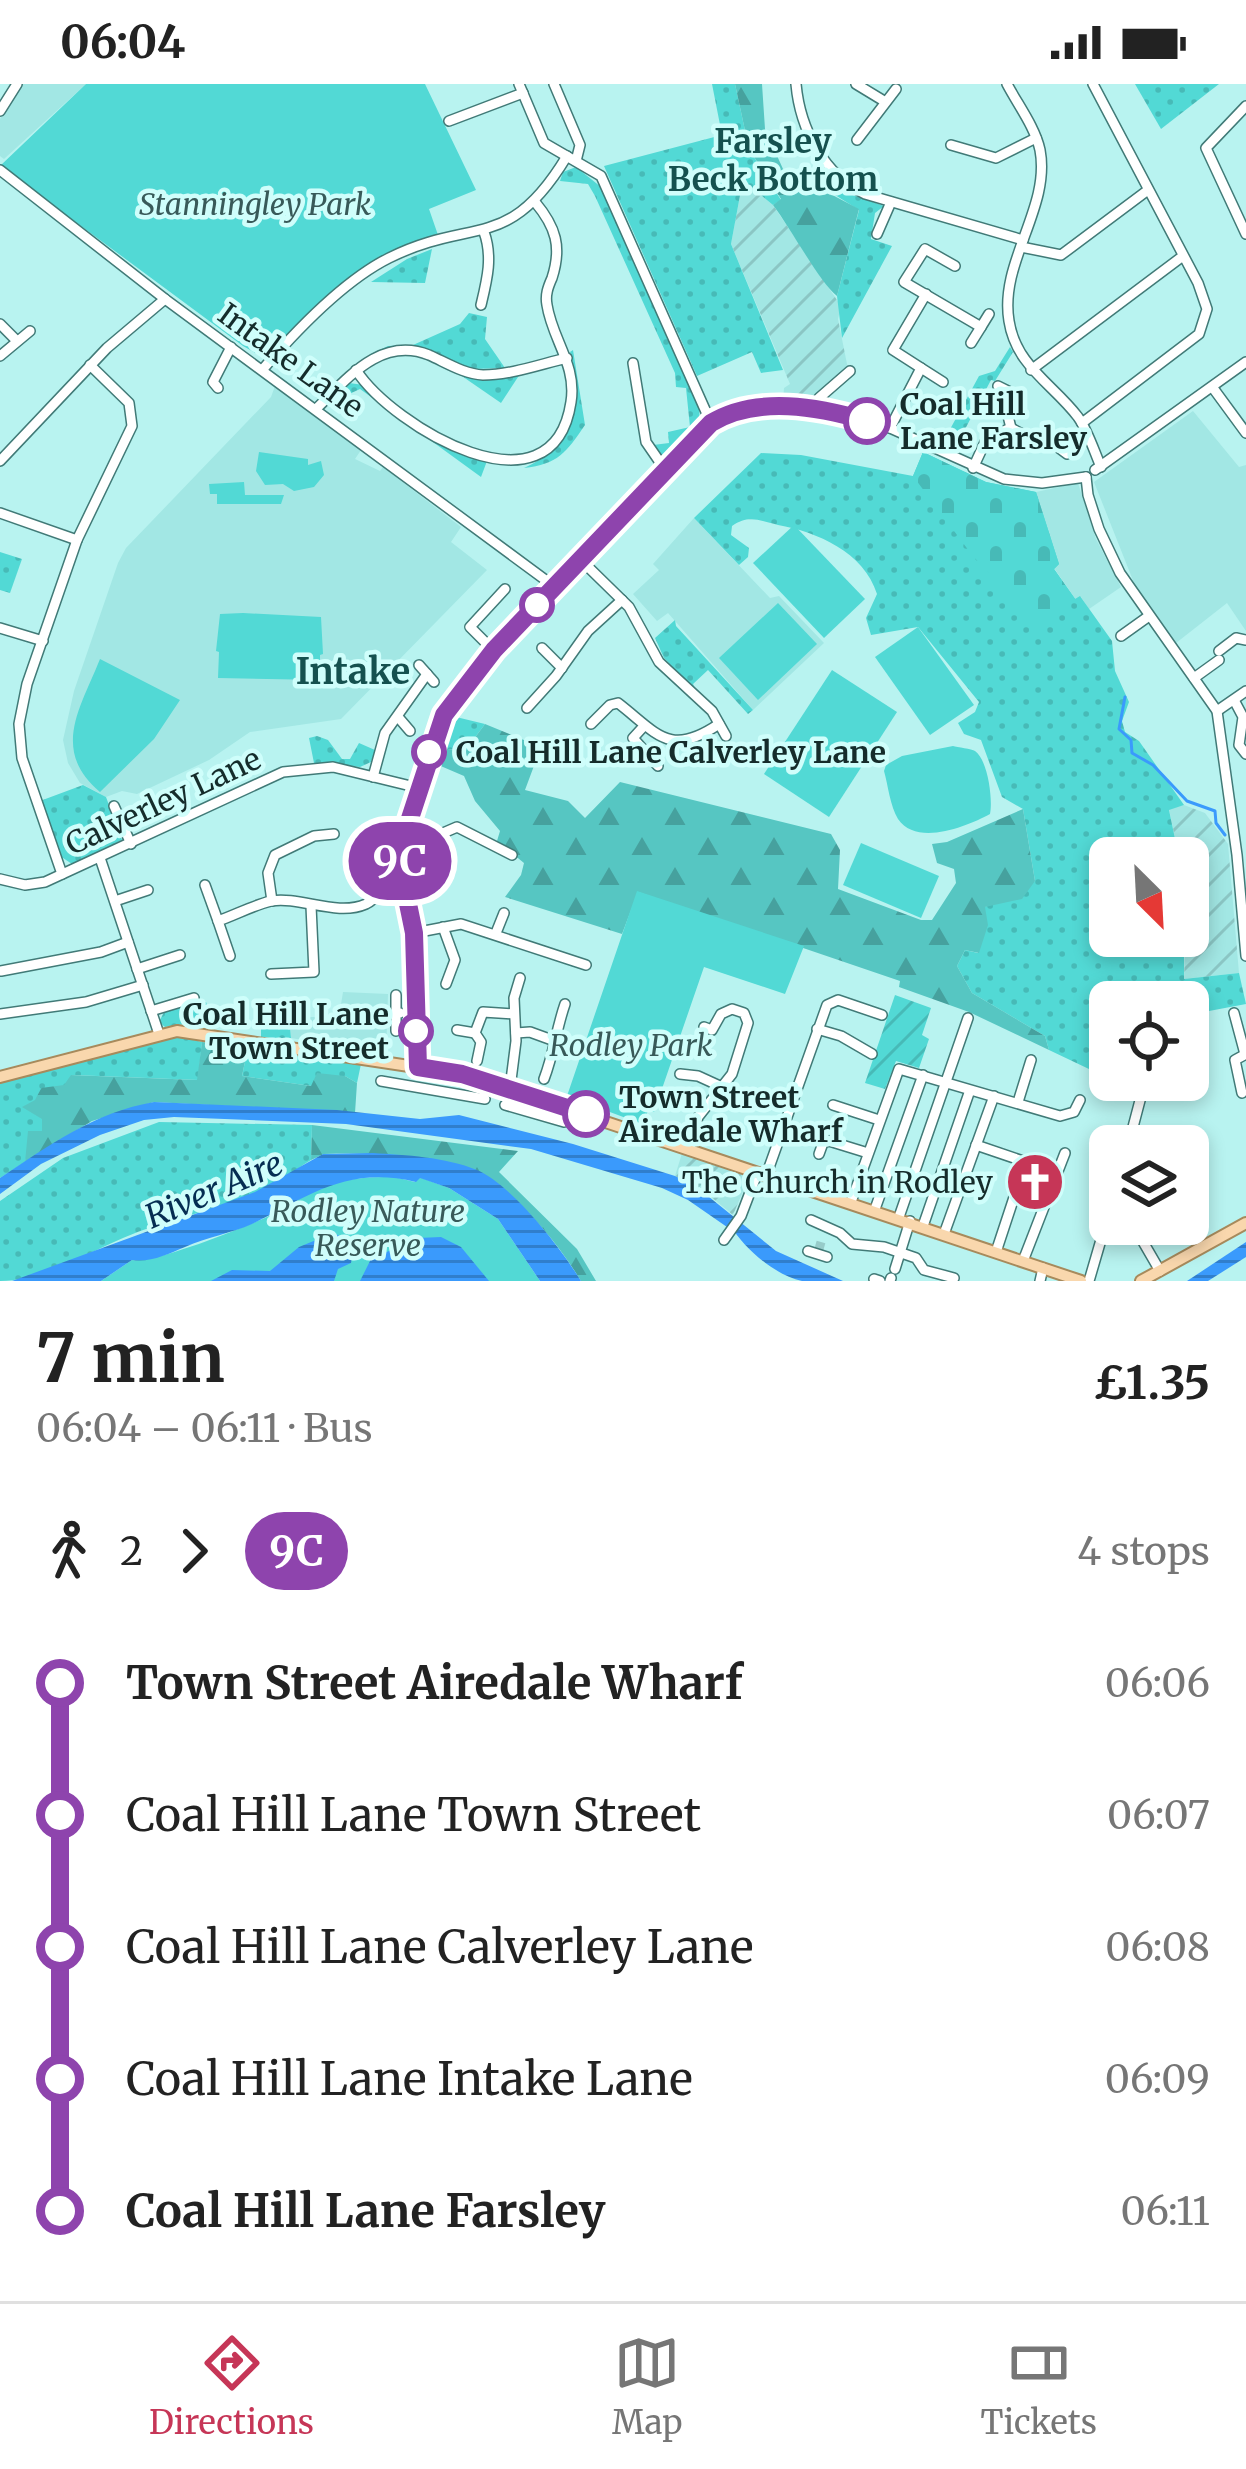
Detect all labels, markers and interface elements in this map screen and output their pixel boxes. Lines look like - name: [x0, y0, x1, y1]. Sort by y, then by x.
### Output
- text: 06:04: [60, 14, 185, 70]
- district label: Farsley Beck Bottom: [668, 121, 878, 200]
- park label: Stanningley Park: [139, 185, 372, 223]
- street label: Intake Lane: [211, 295, 371, 425]
- place label: Coal Hill Lane Farsley: [900, 385, 1087, 457]
- marker: Coal Hill Lane Farsley: [845, 399, 889, 443]
- unlabelled marker: [521, 589, 553, 621]
- district label: Intake: [296, 649, 410, 694]
- place label: Coal Hill Lane Calverley Lane: [456, 733, 886, 771]
- marker: Coal Hill Lane Calverley Lane: [413, 736, 445, 768]
- street label: Calverley Lane: [59, 739, 267, 863]
- line badge: 9C: [346, 822, 454, 900]
- text: 9C: [373, 835, 427, 887]
- north arrow: [1089, 837, 1209, 957]
- map controls: [1089, 837, 1209, 1245]
- button: locate: [1089, 981, 1209, 1101]
- place label: Coal Hill Lane Town Street: [183, 995, 389, 1067]
- marker: Coal Hill Lane Town Street: [400, 1015, 432, 1047]
- park label: Rodley Park: [549, 1026, 713, 1064]
- place label: Town Street Airedale Wharf: [618, 1078, 844, 1150]
- marker: Town Street Airedale Wharf: [564, 1092, 608, 1136]
- button: layers: [1089, 1125, 1209, 1245]
- water label: River Aire: [139, 1143, 289, 1237]
- church icon: The Church in Rodley: [1004, 1151, 1066, 1213]
- place label: The Church in Rodley: [682, 1163, 994, 1201]
- park label: Rodley Nature Reserve: [271, 1192, 465, 1264]
- text: 7 min: [36, 1317, 225, 1400]
- text: £1.35: [1093, 1355, 1210, 1411]
- text: 06:04 – 06:11 · Bus: [36, 1404, 373, 1453]
- icon: walk: [36, 1518, 102, 1584]
- icon: forward: [161, 1518, 227, 1584]
- text: 9C: [269, 1525, 324, 1577]
- text: 2: [120, 1527, 143, 1576]
- text: 4 stops: [1077, 1527, 1210, 1576]
- text: Town Street Airedale Wharf: [126, 1655, 743, 1711]
- text: 06:06: [1105, 1659, 1210, 1708]
- text: Coal Hill Lane Town Street: [126, 1787, 701, 1843]
- text: 06:07: [1107, 1791, 1210, 1840]
- text: Coal Hill Lane Calverley Lane: [126, 1919, 753, 1975]
- text: 06:08: [1105, 1923, 1210, 1972]
- text: Coal Hill Lane Intake Lane: [126, 2051, 693, 2107]
- text: 06:09: [1105, 2055, 1210, 2104]
- text: Coal Hill Lane Farsley: [126, 2183, 605, 2239]
- text: 06:11: [1120, 2187, 1210, 2236]
- tab: Directions: [149, 2330, 314, 2443]
- tab: Map: [612, 2330, 682, 2443]
- tab: Tickets: [981, 2330, 1097, 2443]

